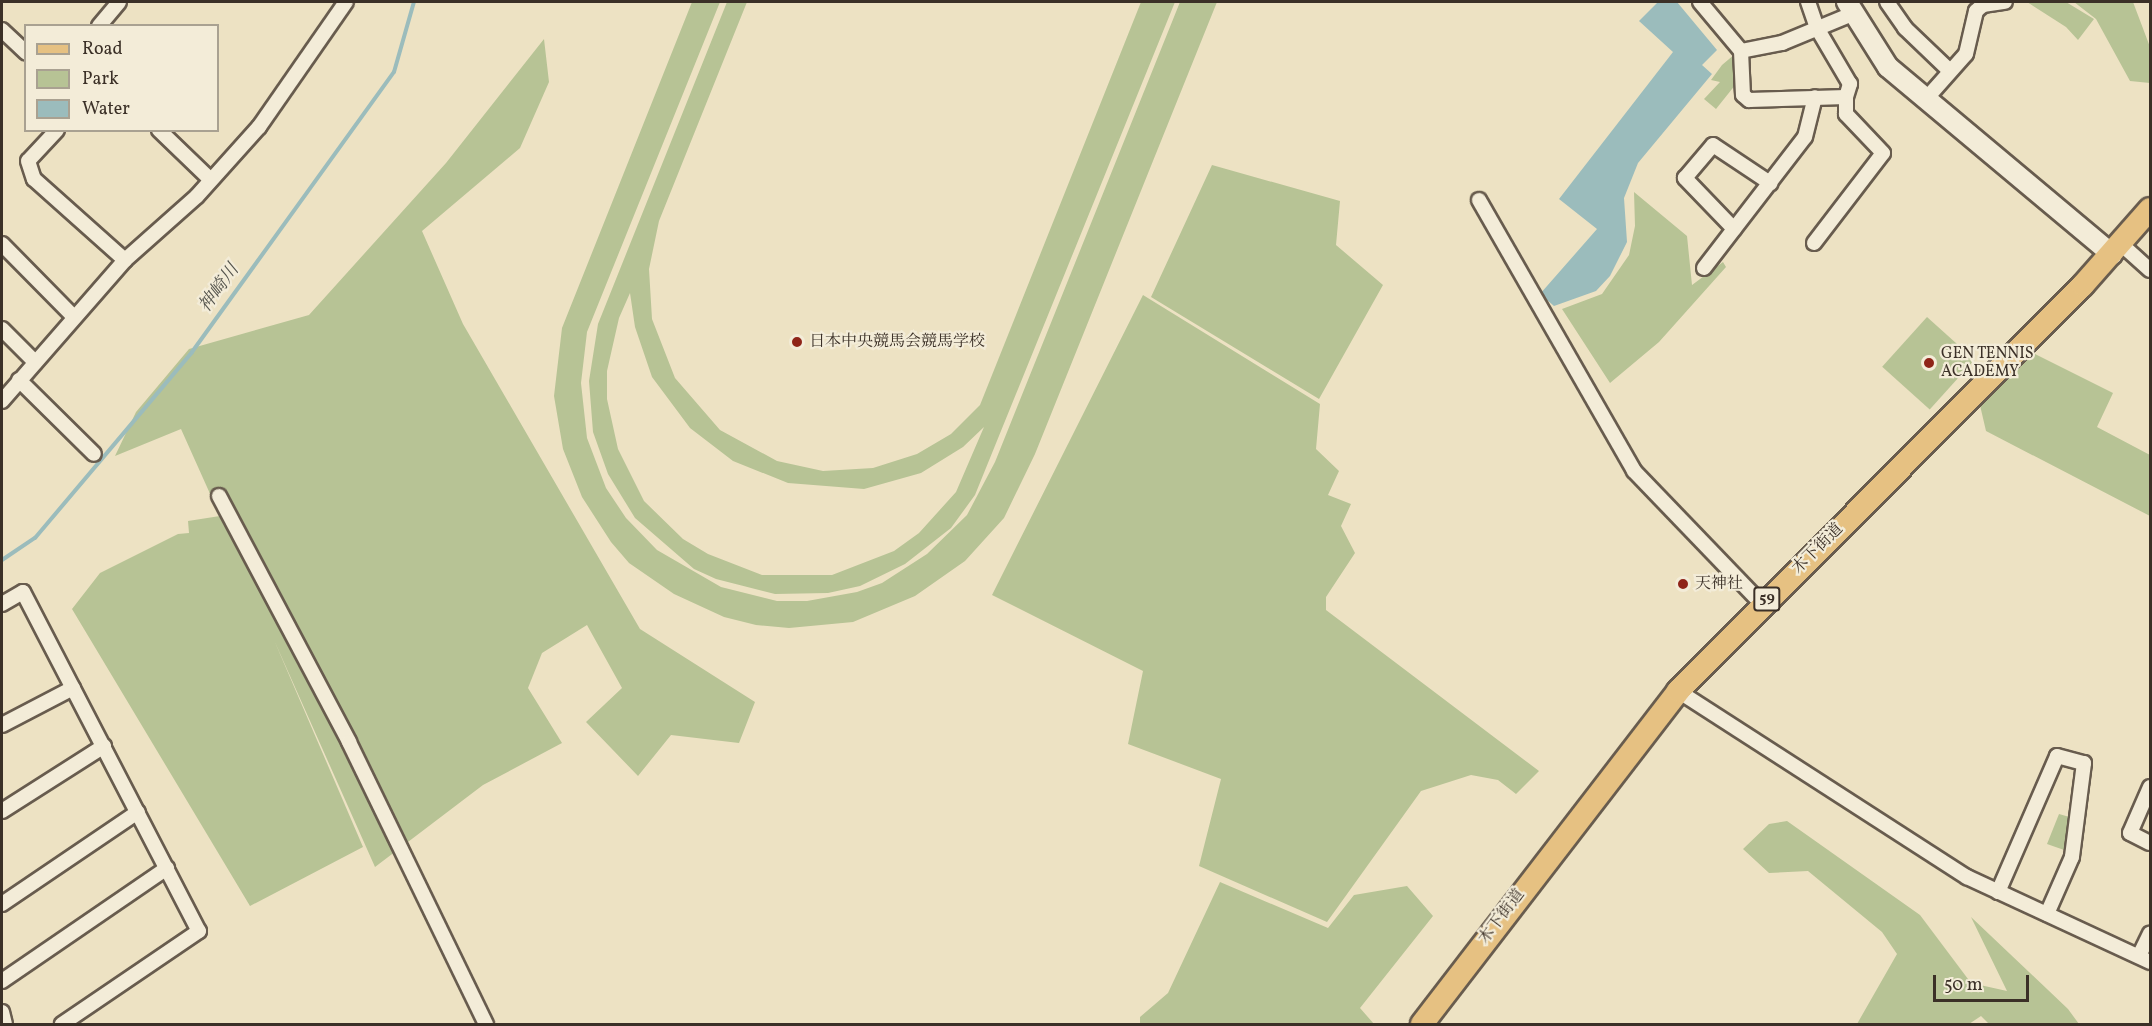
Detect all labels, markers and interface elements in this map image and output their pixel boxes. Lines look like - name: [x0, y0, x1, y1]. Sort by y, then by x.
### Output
- legend: [24, 24, 219, 132]
- text: Road: [82, 37, 123, 62]
- text: Park: [82, 67, 119, 92]
- text: Water: [82, 97, 130, 122]
- water label: 神崎川: [195, 261, 245, 317]
- place label: 日本中央競馬会競馬学校: [809, 332, 985, 352]
- marker: 日本中央競馬会競馬学校: [790, 335, 804, 349]
- place label: GEN TENNIS ACADEMY: [1941, 344, 2034, 382]
- marker: GEN TENNIS ACADEMY: [1922, 356, 1936, 370]
- street label: 木下街道: [1789, 520, 1847, 578]
- place label: 天神社: [1695, 574, 1743, 594]
- marker: 天神社: [1676, 577, 1690, 591]
- road number: 59: [1752, 587, 1782, 611]
- street label: 木下街道: [1475, 886, 1529, 948]
- scale bar: [1936, 963, 2032, 1001]
- text: 50 m: [1944, 973, 1983, 998]

